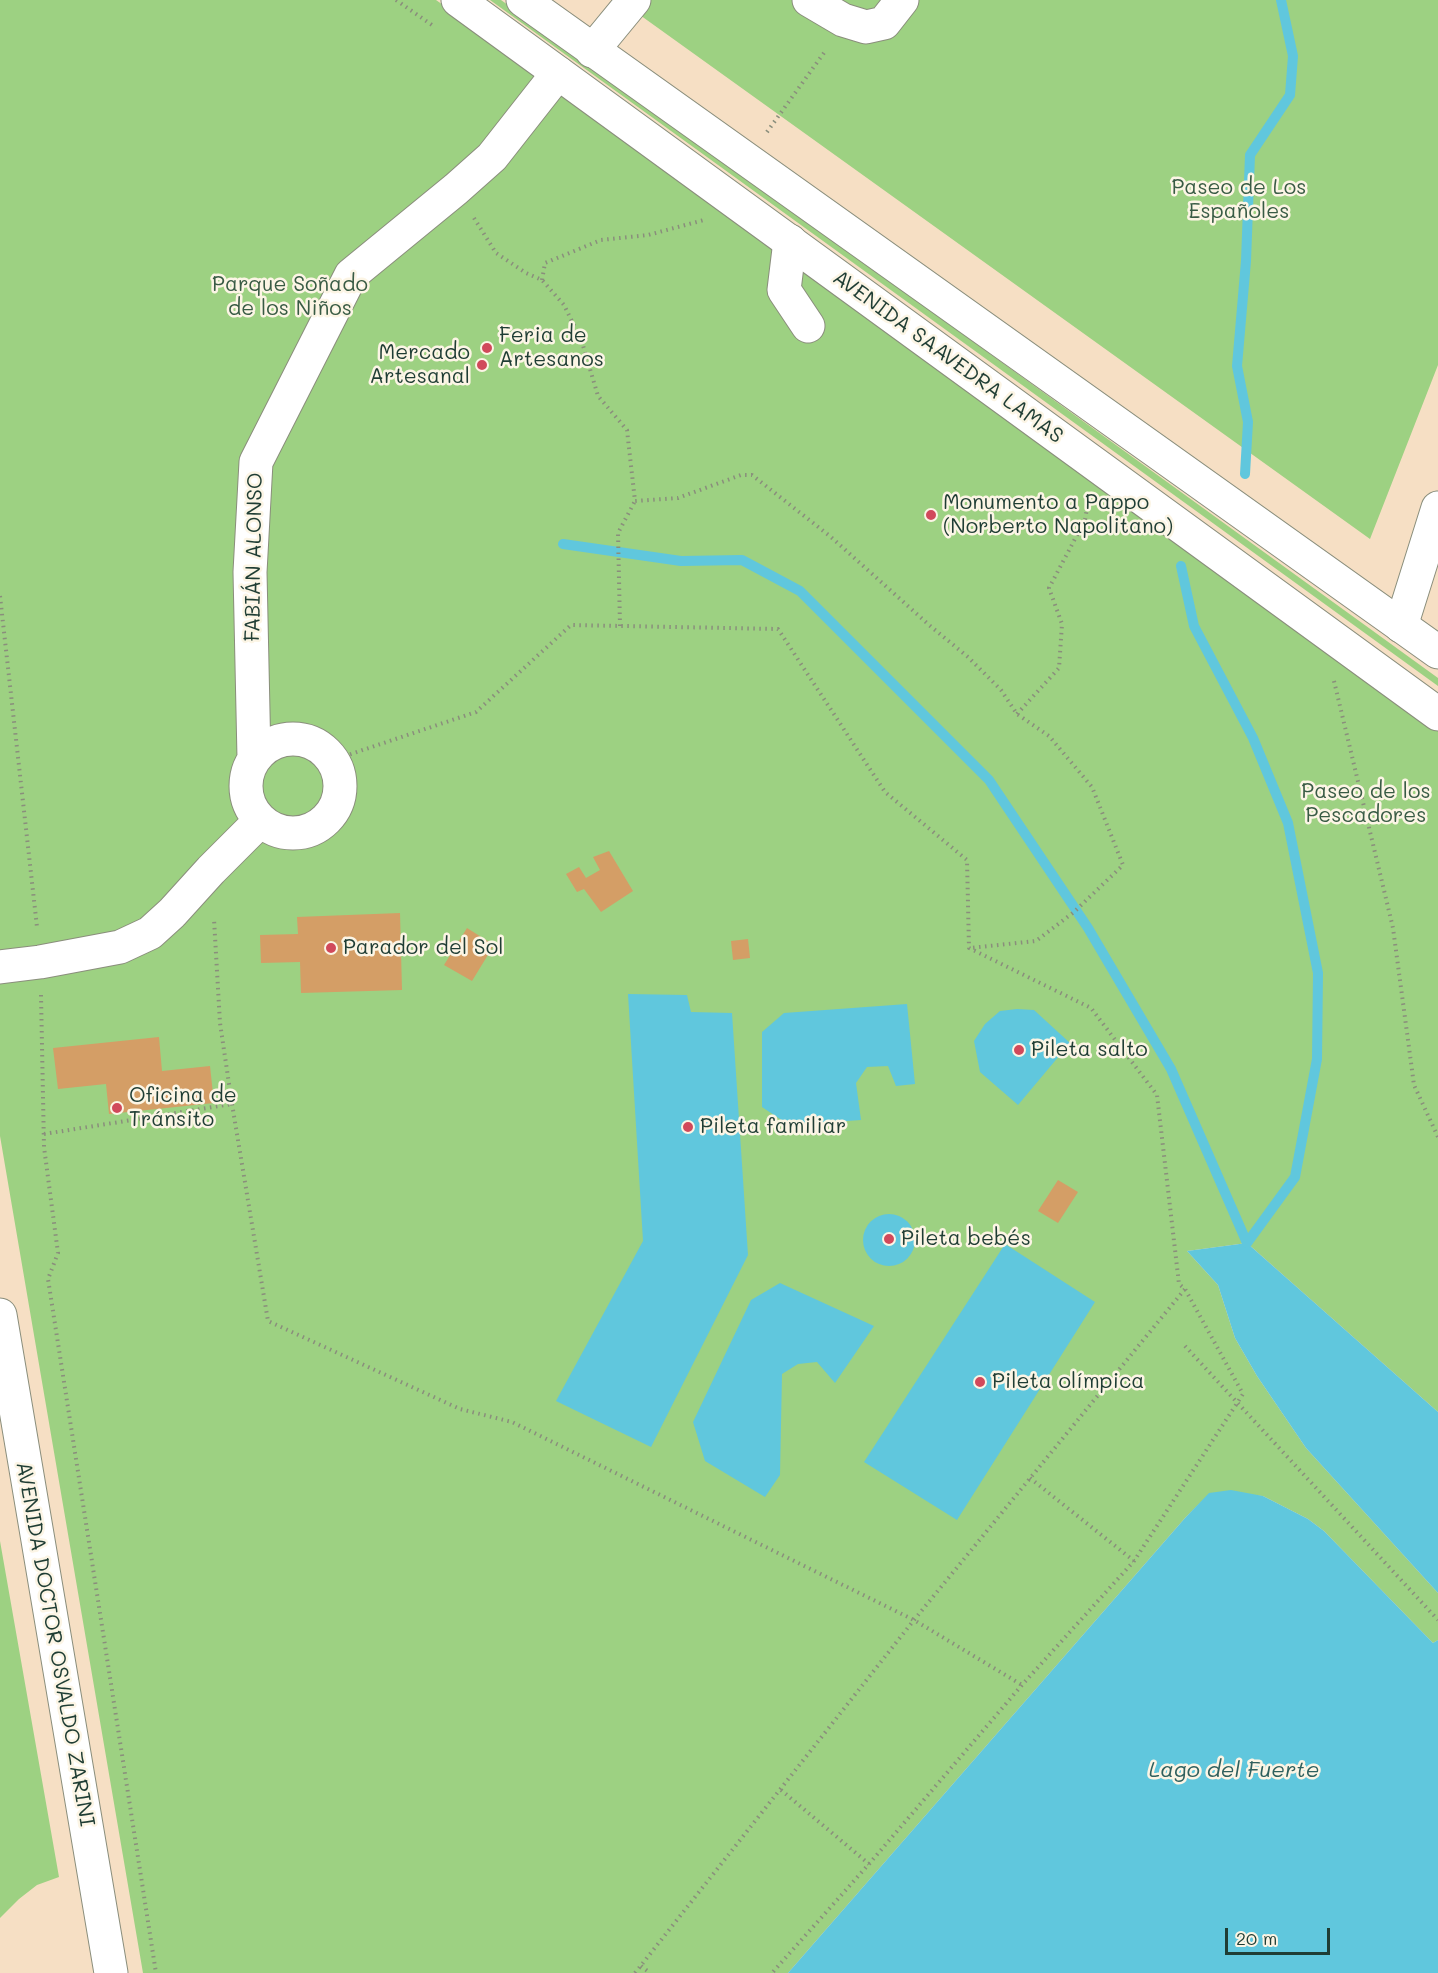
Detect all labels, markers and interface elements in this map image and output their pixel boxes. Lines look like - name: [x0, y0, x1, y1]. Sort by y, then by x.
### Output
- park label: Paseo de Los Españoles: [1171, 175, 1307, 225]
- street label: AVENIDA SAAVEDRA LAMAS: [828, 265, 1068, 449]
- park label: Parque Soñado de los Niños: [212, 272, 368, 322]
- place label: Feria de Artesanos: [499, 323, 604, 373]
- place label: Mercado Artesanal: [369, 340, 470, 390]
- marker: Feria de Artesanos: [480, 341, 494, 355]
- marker: Mercado Artesanal: [475, 358, 489, 372]
- street label: FABIÁN ALONSO: [240, 472, 268, 642]
- place label: Monumento a Pappo (Norberto Napolitano): [943, 490, 1173, 540]
- marker: Monumento a Pappo (Norberto Napolitano): [924, 508, 938, 522]
- park label: Paseo de los Pescadores: [1301, 779, 1431, 829]
- place label: Parador del Sol: [343, 935, 503, 961]
- marker: Parador del Sol: [324, 941, 338, 955]
- place label: Pileta salto: [1031, 1037, 1148, 1063]
- marker: Pileta salto: [1012, 1043, 1026, 1057]
- place label: Oficina de Tránsito: [129, 1083, 237, 1133]
- marker: Oficina de Tránsito: [110, 1101, 124, 1115]
- place label: Pileta familiar: [700, 1114, 846, 1140]
- marker: Pileta familiar: [681, 1120, 695, 1134]
- place label: Pileta bebés: [901, 1226, 1031, 1252]
- marker: Pileta bebés: [882, 1232, 896, 1246]
- place label: Pileta olímpica: [992, 1369, 1144, 1395]
- marker: Pileta olímpica: [973, 1375, 987, 1389]
- street label: AVENIDA DOCTOR OSVALDO ZARINI: [10, 1460, 100, 1828]
- water label: Lago del Fuerte: [1149, 1757, 1319, 1783]
- scale bar: [1228, 1916, 1333, 1954]
- text: 20 m: [1236, 1926, 1277, 1950]

